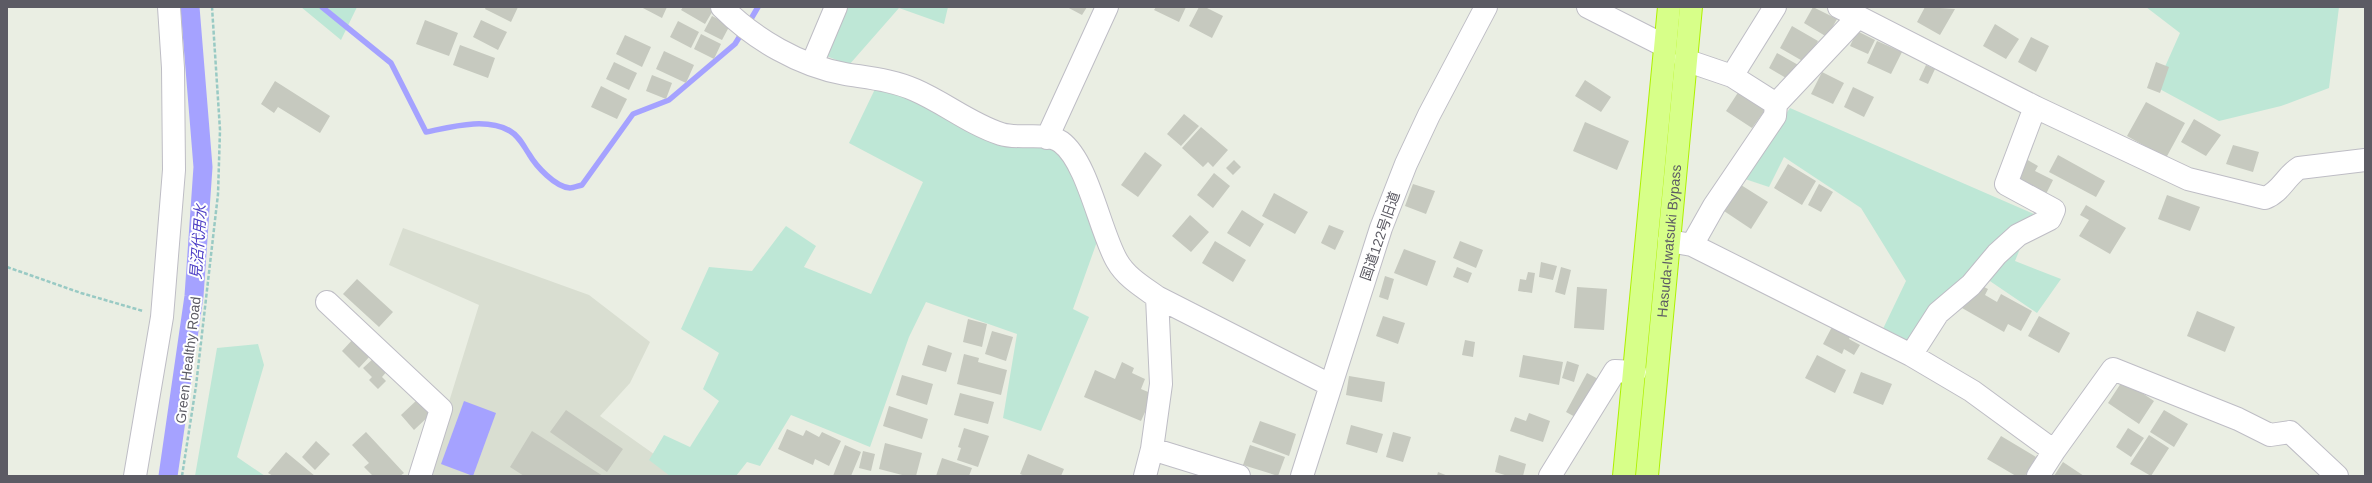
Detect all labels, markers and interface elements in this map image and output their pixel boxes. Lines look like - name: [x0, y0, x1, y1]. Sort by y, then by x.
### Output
- street label: Hasuda-Iwatsuki Bypass: [1654, 164, 1684, 318]
- street label: 国道122号旧道: [1357, 189, 1403, 283]
- water label: 見沼代用水: [187, 202, 209, 280]
- street label: Green Healthy Road: [172, 296, 204, 424]

